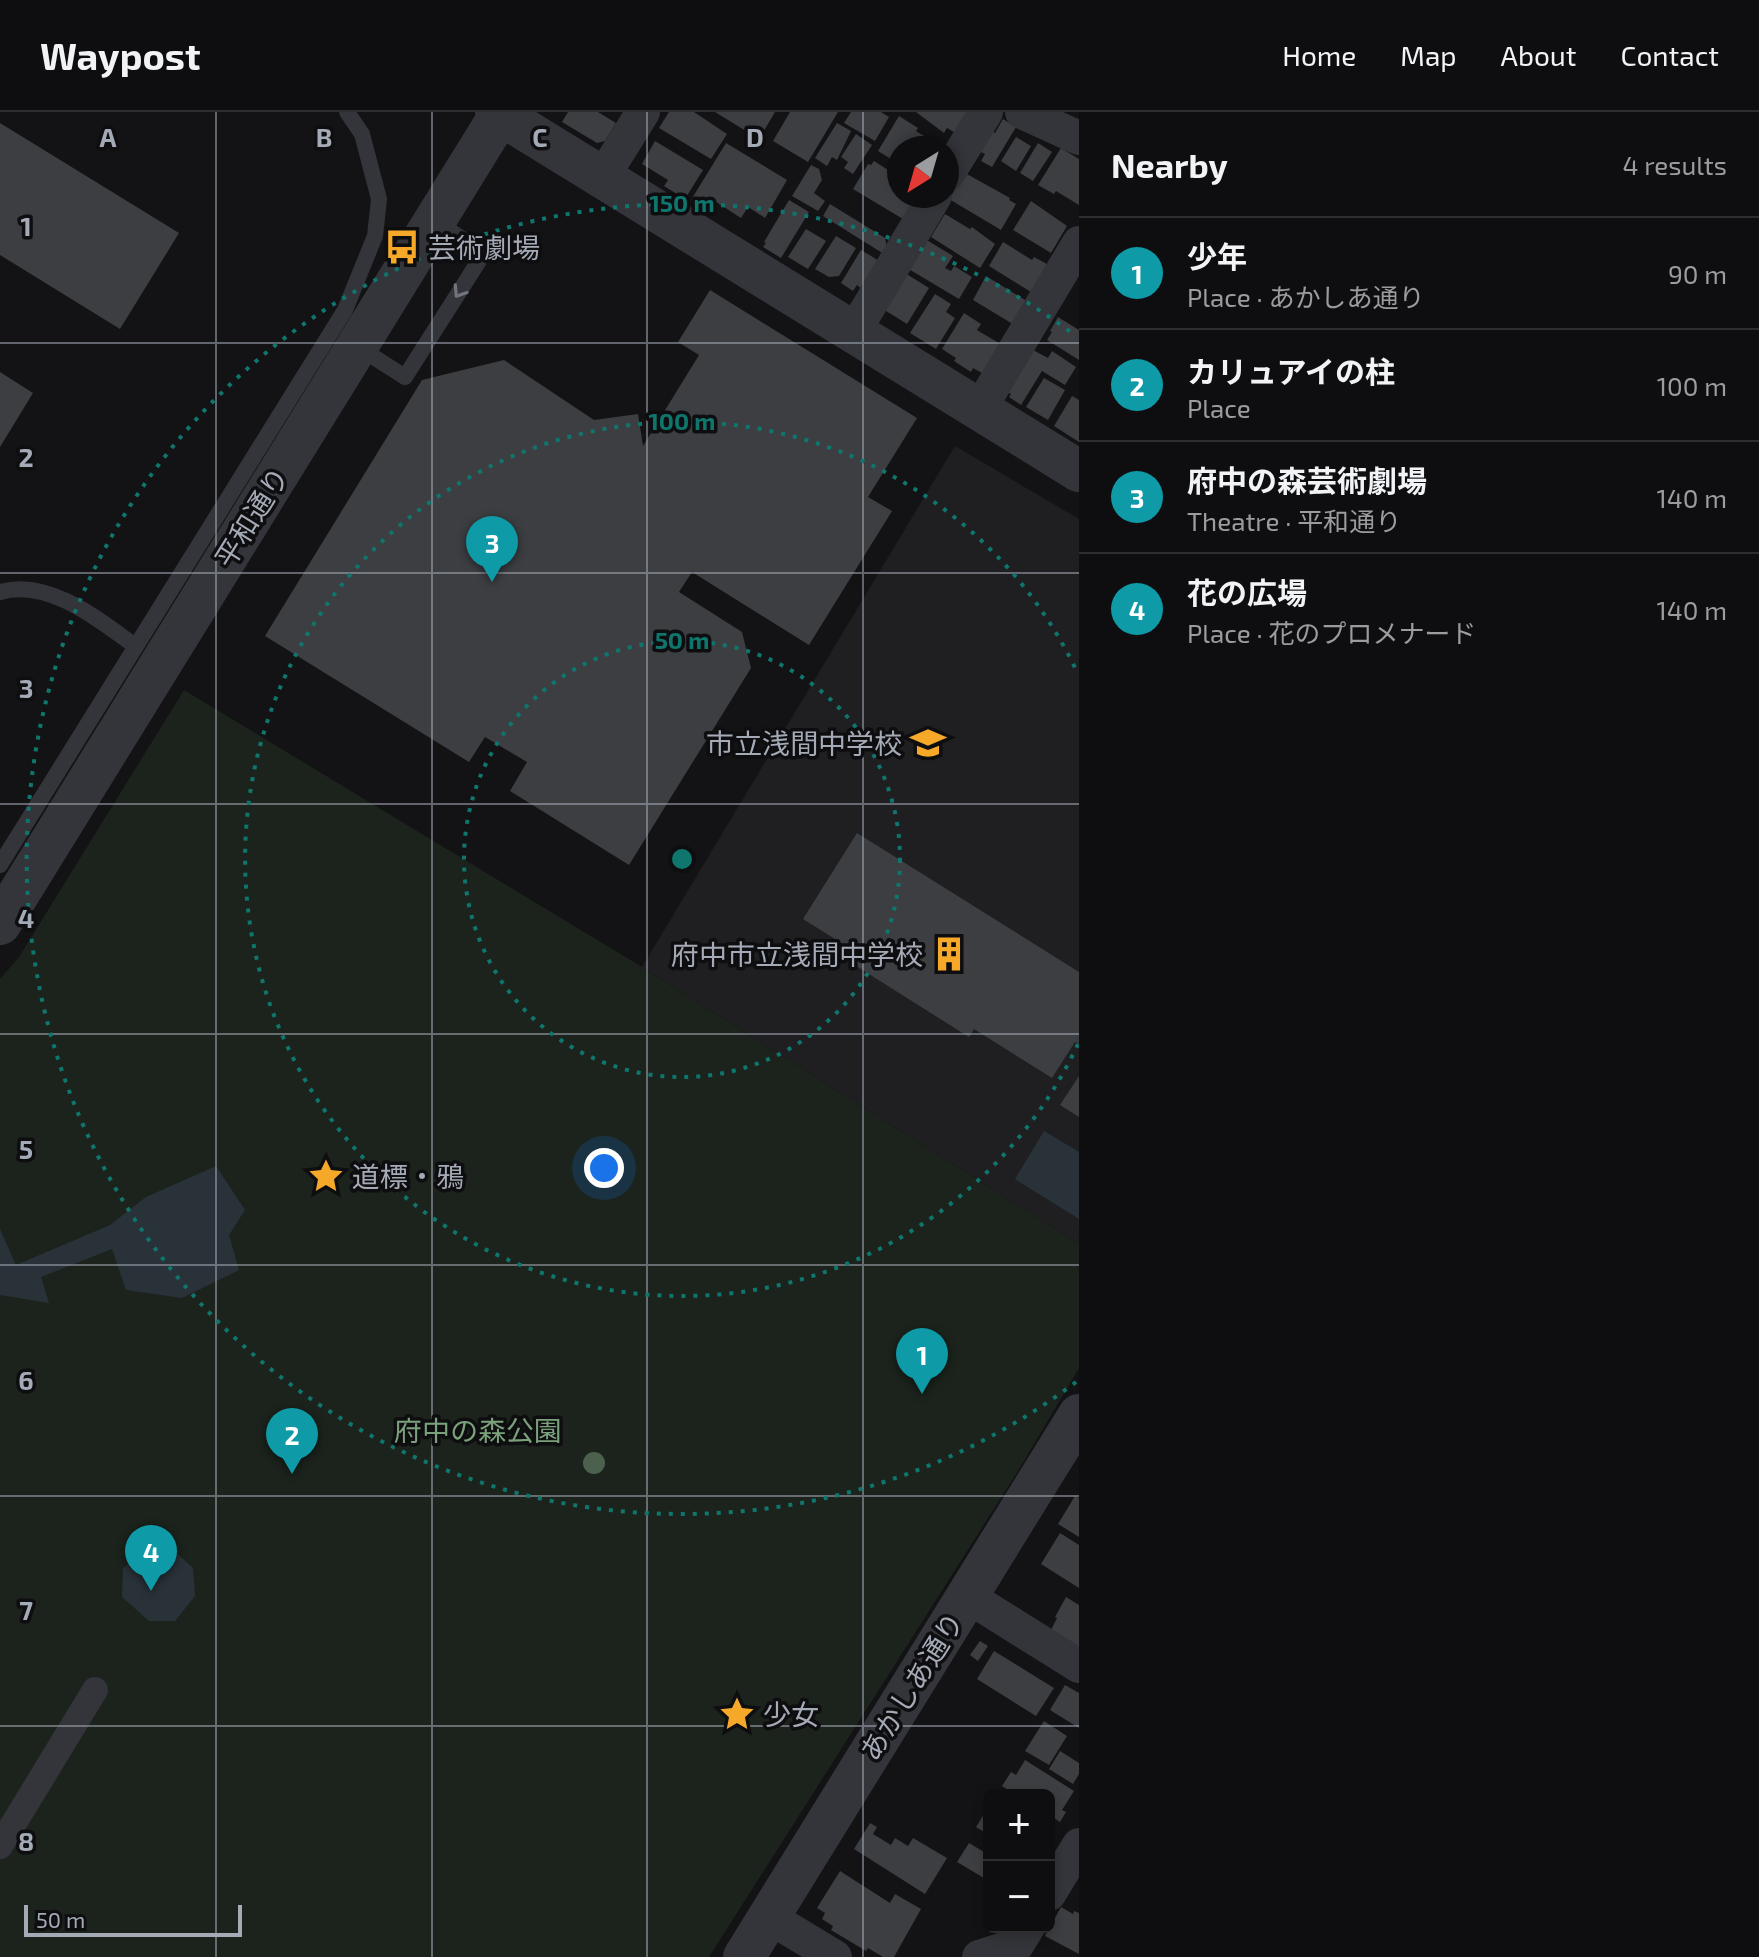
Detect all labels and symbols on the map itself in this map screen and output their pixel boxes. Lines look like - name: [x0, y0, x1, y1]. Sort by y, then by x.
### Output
- text: A: [100, 121, 117, 152]
- text: B: [316, 121, 332, 152]
- text: C: [532, 121, 548, 152]
- text: D: [746, 121, 764, 152]
- north arrow: [887, 136, 959, 208]
- text: 150 m: [649, 188, 715, 217]
- text: 1: [20, 210, 32, 241]
- bus stop icon: 芸術劇場: [383, 228, 421, 266]
- place label: 芸術劇場: [428, 230, 540, 264]
- one-way arrow: [454, 284, 469, 298]
- text: 100 m: [649, 406, 715, 435]
- text: 2: [18, 441, 34, 472]
- street label: 平和通り: [207, 460, 295, 574]
- pin: 3: [466, 516, 518, 582]
- text: 50 m: [655, 625, 709, 654]
- text: 3: [19, 672, 33, 703]
- school or university icon: 市立浅間中学校: [909, 724, 947, 762]
- place label: 市立浅間中学校: [706, 726, 902, 760]
- centre of rings: [668, 845, 696, 873]
- text: 4: [18, 902, 34, 933]
- building icon: 府中市立浅間中学校: [930, 935, 968, 973]
- place label: 府中市立浅間中学校: [671, 937, 923, 971]
- text: 5: [19, 1133, 33, 1164]
- your location: [584, 1148, 624, 1188]
- place icon: 道標・鴉: [307, 1157, 345, 1195]
- place label: 道標・鴉: [352, 1159, 464, 1193]
- pin: 1: [896, 1328, 948, 1394]
- text: 6: [18, 1364, 34, 1395]
- pin: 2: [266, 1408, 318, 1474]
- park label: 府中の森公園: [394, 1413, 562, 1447]
- pin: 4: [125, 1525, 177, 1591]
- text: 7: [19, 1594, 33, 1625]
- street label: あかしあ通り: [852, 1606, 970, 1766]
- place icon: 少女: [718, 1695, 756, 1733]
- place label: 少女: [763, 1697, 819, 1731]
- text: 8: [18, 1825, 34, 1856]
- scale bar: [24, 1901, 242, 1937]

